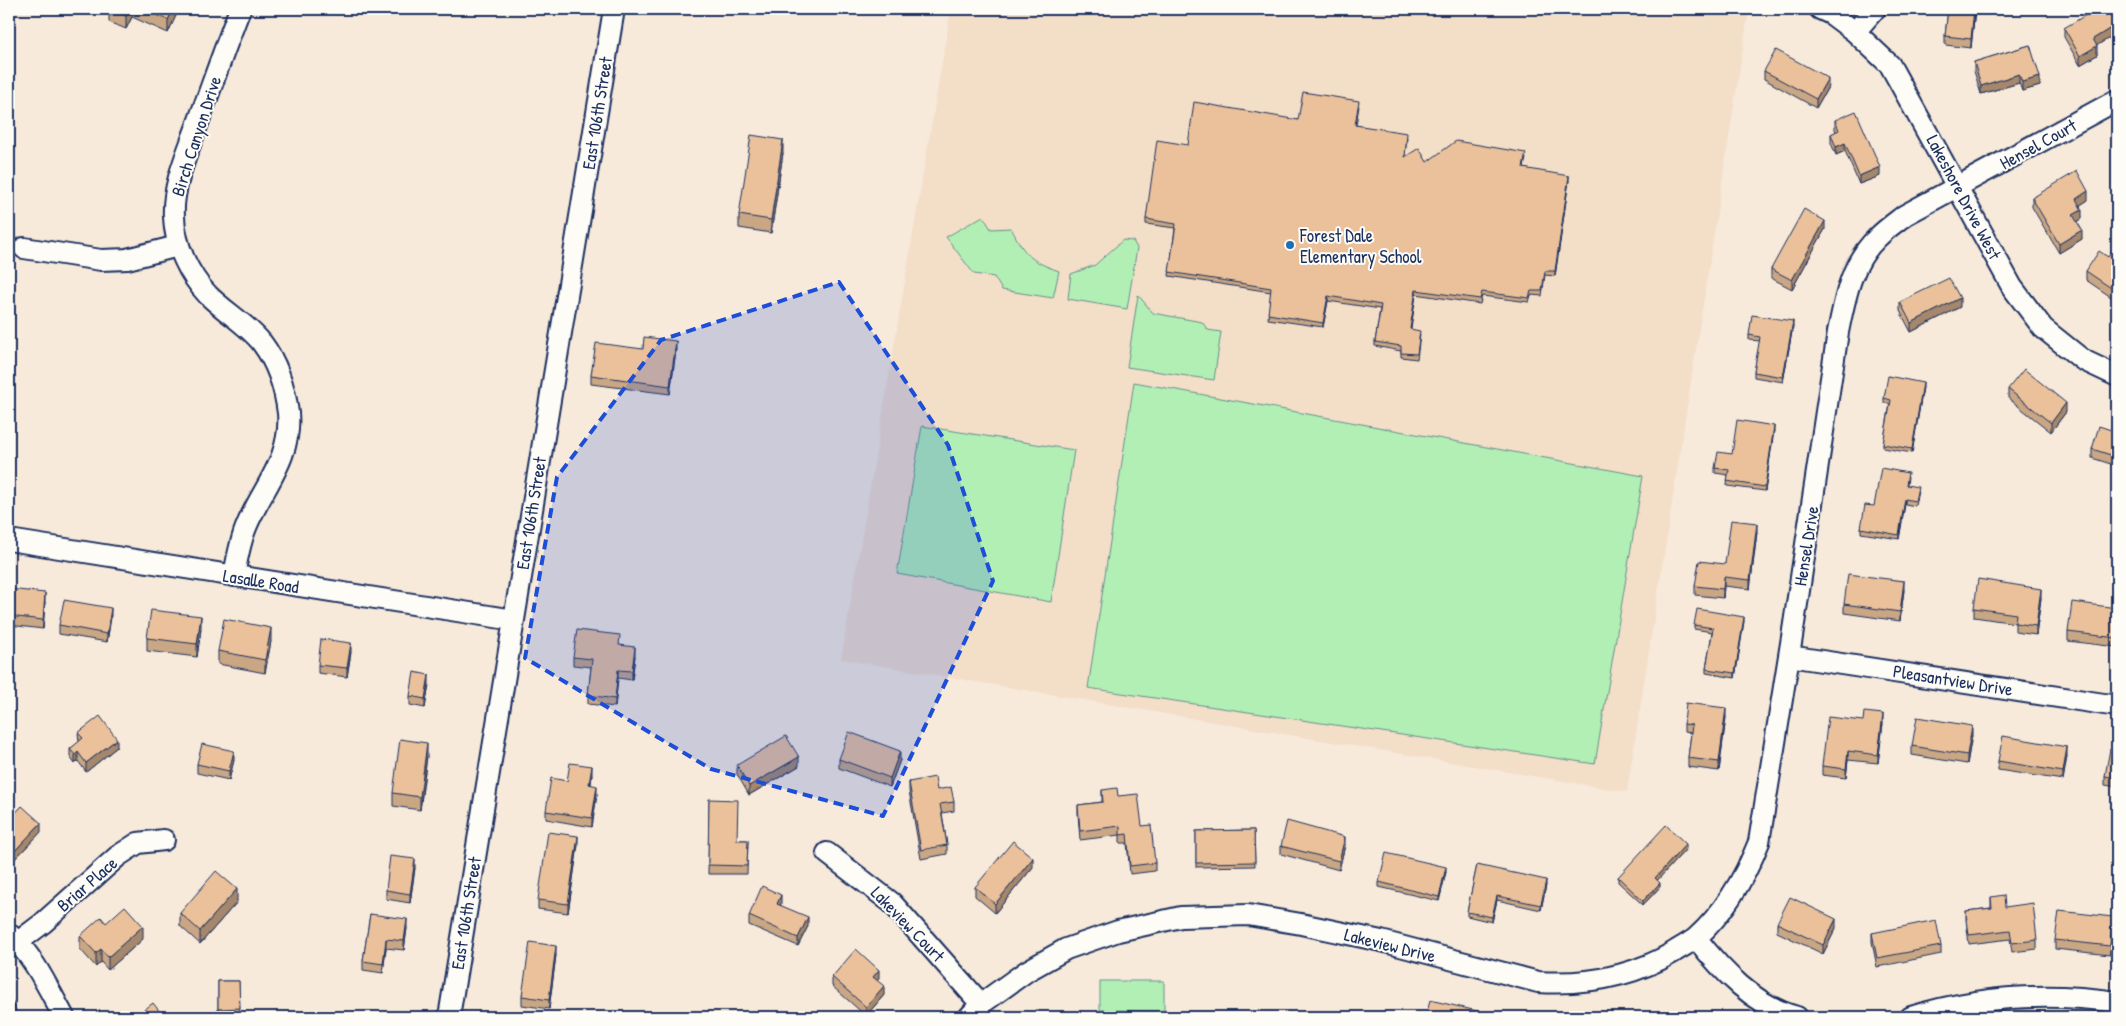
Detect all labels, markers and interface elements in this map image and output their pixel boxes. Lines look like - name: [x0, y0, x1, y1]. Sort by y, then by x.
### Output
- street label: East 106th Street: [576, 54, 618, 171]
- street label: Birch Canyon Drive: [165, 73, 227, 199]
- street label: Hensel Court: [1995, 112, 2082, 175]
- street label: Lakeshore Drive West: [1921, 130, 2008, 264]
- place label: Forest Dale Elementary School: [1299, 223, 1422, 269]
- marker: Forest Dale Elementary School: [1284, 239, 1296, 251]
- street label: East 106th Street: [510, 454, 552, 571]
- street label: Hensel Drive: [1787, 504, 1825, 588]
- street label: Lasalle Road: [221, 563, 301, 599]
- street label: Pleasantview Drive: [1891, 658, 2015, 702]
- street label: Briar Place: [51, 851, 123, 917]
- street label: East 106th Street: [445, 854, 487, 971]
- street label: Lakeview Court: [865, 881, 951, 968]
- street label: Lakeview Drive: [1342, 922, 1438, 968]

